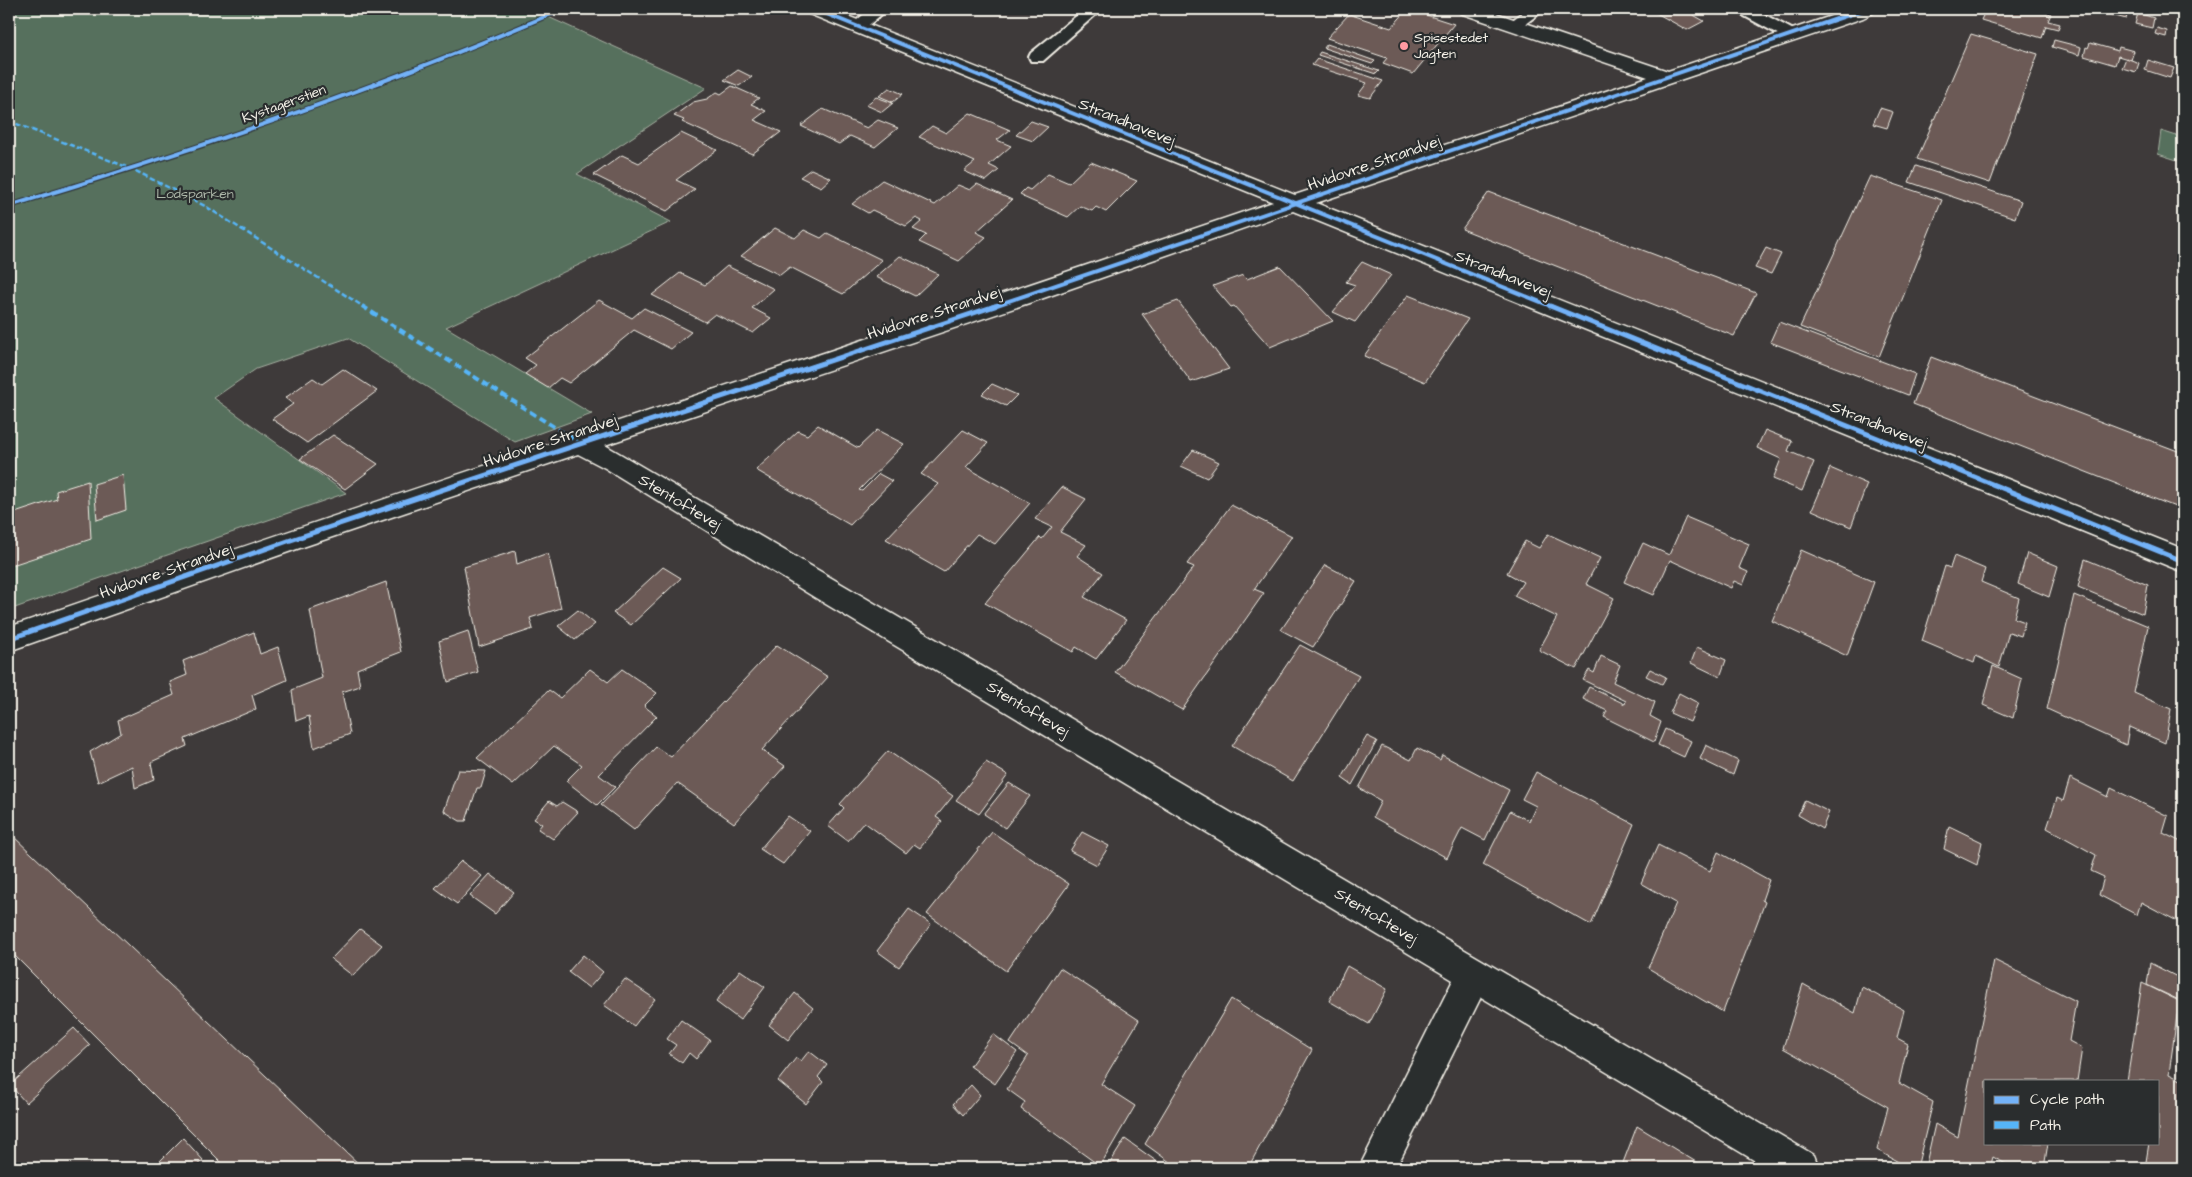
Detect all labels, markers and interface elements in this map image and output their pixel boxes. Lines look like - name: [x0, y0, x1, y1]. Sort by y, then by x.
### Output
- place label: Spisestedet Jagten: [1414, 28, 1489, 64]
- marker: Spisestedet Jagten: [1398, 40, 1410, 52]
- street label: Kystagerstien: [239, 80, 329, 128]
- street label: Strandhavevej: [1075, 93, 1179, 152]
- street label: Hvidovre Strandvej: [1304, 130, 1444, 196]
- park label: Lodsparken: [156, 184, 234, 204]
- street label: Strandhavevej: [1451, 245, 1555, 304]
- street label: Hvidovre Strandvej: [864, 281, 1004, 345]
- street label: Strandhavevej: [1827, 396, 1931, 455]
- street label: Hvidovre Strandvej: [480, 409, 620, 473]
- street label: Stentoftevej: [634, 469, 726, 536]
- street label: Hvidovre Strandvej: [96, 538, 236, 604]
- street label: Stentoftevej: [982, 676, 1074, 743]
- street label: Stentoftevej: [1330, 883, 1422, 950]
- legend: [1984, 1080, 2160, 1144]
- text: Cycle path: [2030, 1089, 2105, 1111]
- text: Path: [2030, 1115, 2061, 1136]

